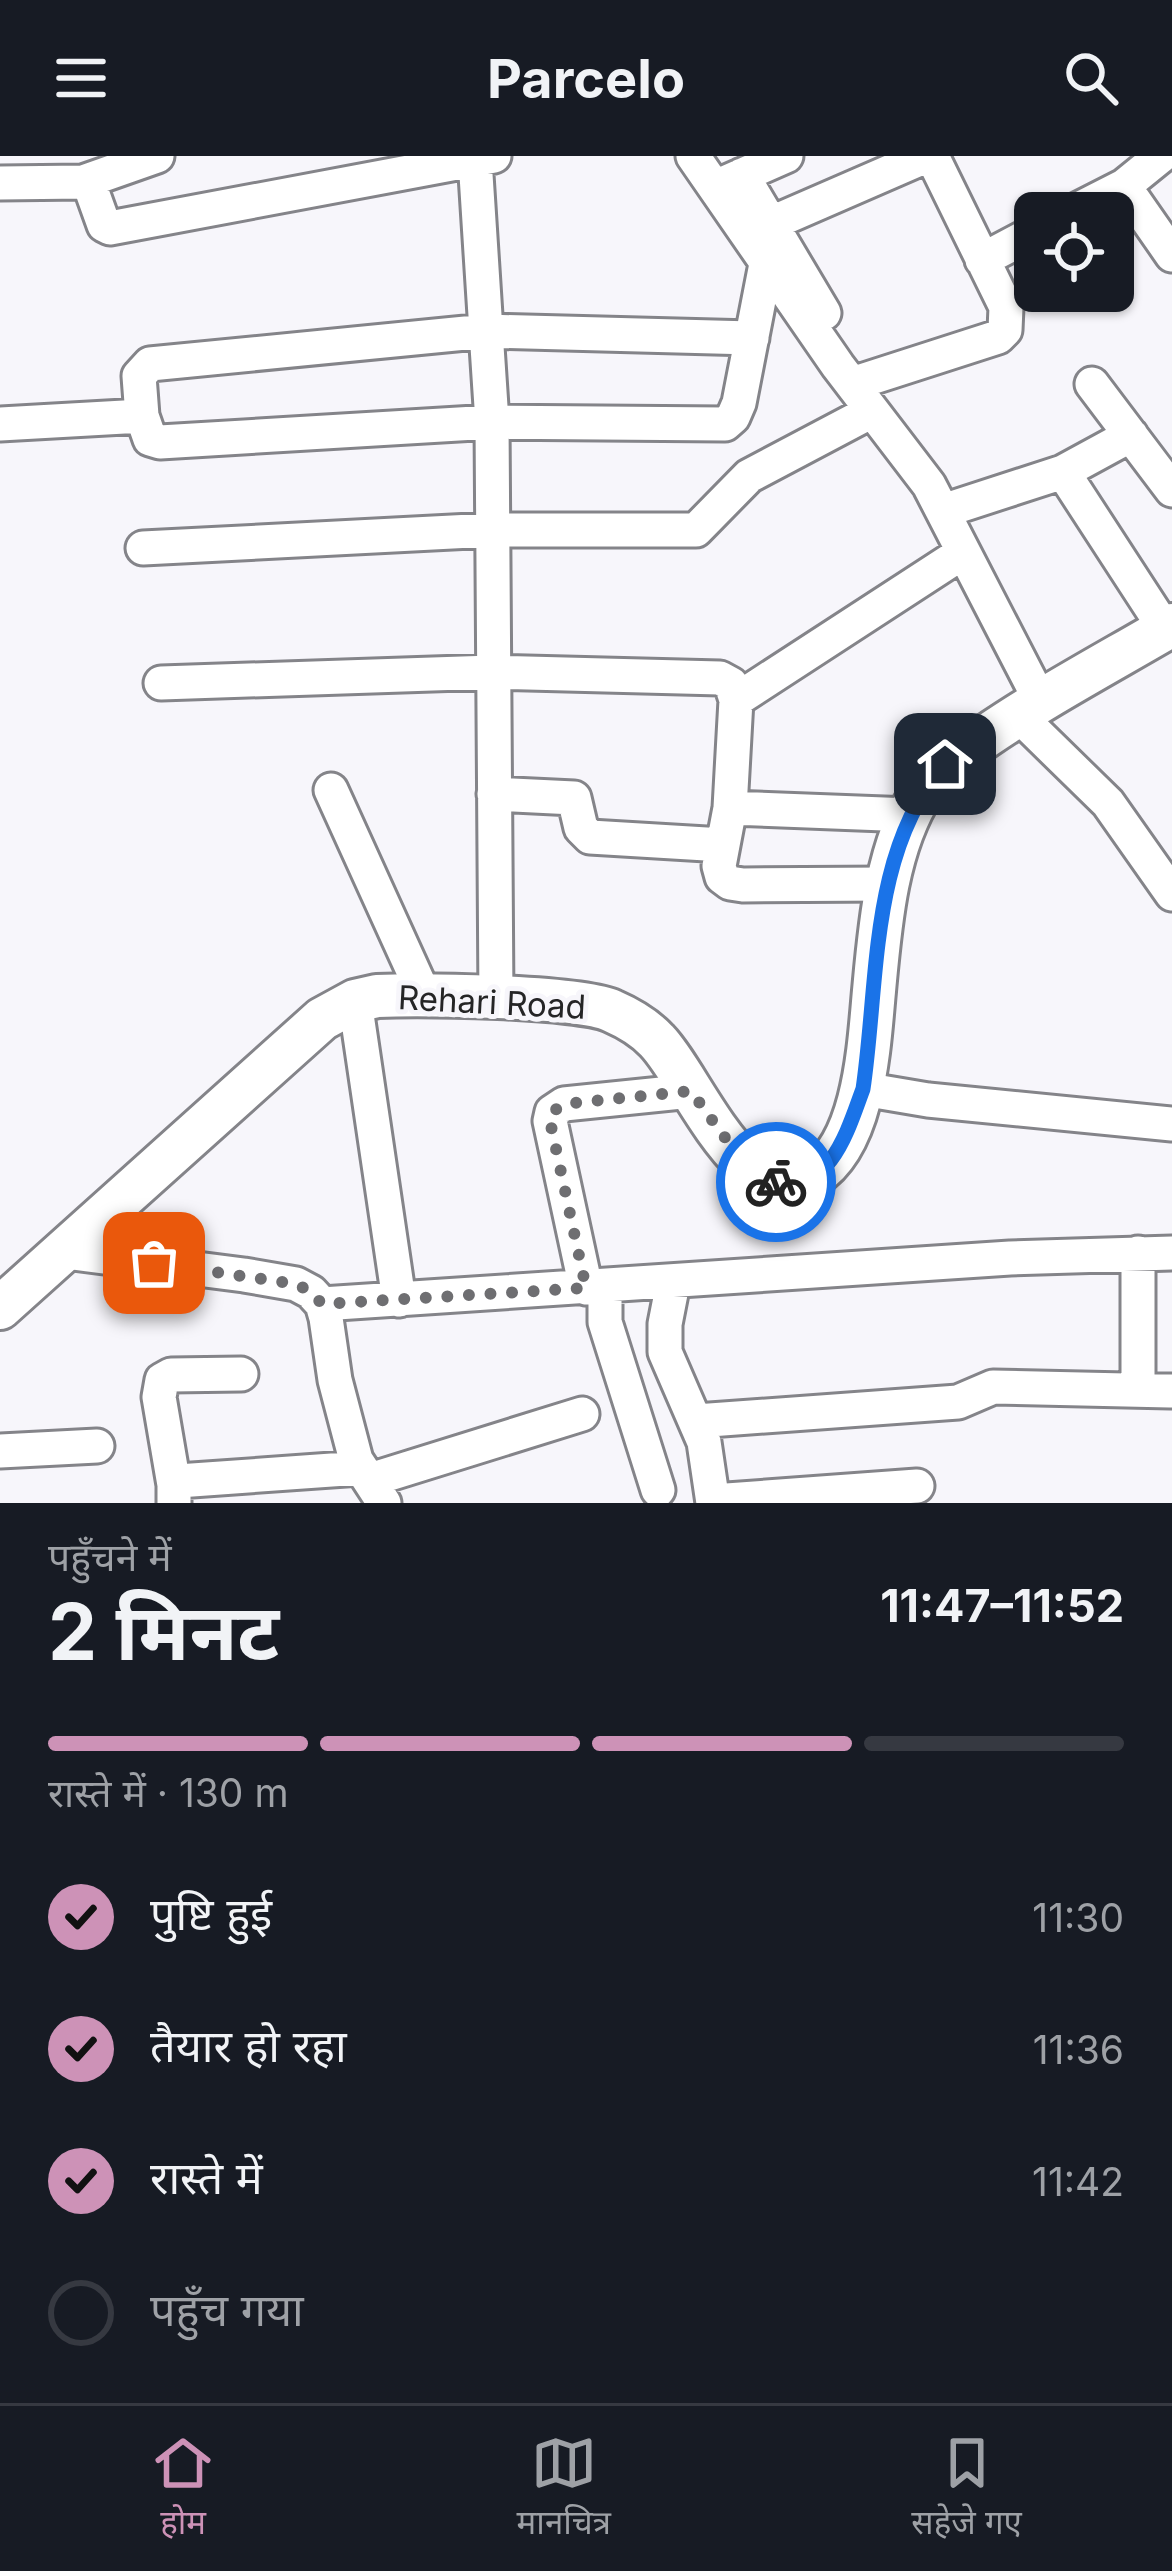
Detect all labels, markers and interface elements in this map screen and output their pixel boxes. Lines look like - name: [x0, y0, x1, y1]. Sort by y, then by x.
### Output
- icon: menu: [48, 45, 114, 111]
- icon: search: [1058, 45, 1124, 111]
- text: Parcelo: [487, 46, 685, 111]
- map controls: [1014, 192, 1134, 312]
- button: locate: [1014, 192, 1134, 312]
- pin: [894, 713, 996, 815]
- icon: home: [912, 731, 978, 797]
- street label: Rehari Road: [397, 977, 587, 1027]
- courier: [716, 1122, 836, 1242]
- icon: bike: [743, 1149, 809, 1215]
- pin: [103, 1212, 205, 1314]
- icon: bag: [121, 1230, 187, 1296]
- text: पहुँचने में: [48, 1533, 172, 1580]
- text: 11:47–11:52: [880, 1578, 1124, 1633]
- text: 2 मिनट: [48, 1584, 279, 1679]
- text: रास्ते में · 130 m: [48, 1769, 289, 1816]
- icon: check: [48, 1884, 114, 1950]
- text: पुष्टि हुई: [150, 1886, 272, 1941]
- text: 11:30: [1032, 1894, 1124, 1941]
- icon: check: [48, 2016, 114, 2082]
- text: तैयार हो रहा: [150, 2018, 347, 2073]
- text: 11:36: [1033, 2026, 1124, 2073]
- icon: check: [48, 2148, 114, 2214]
- text: रास्ते में: [150, 2150, 263, 2205]
- text: 11:42: [1032, 2158, 1124, 2205]
- text: पहुँच गया: [150, 2282, 304, 2337]
- tab: होम: [150, 2430, 216, 2547]
- tab: मानचित्र: [517, 2430, 611, 2547]
- tab: सहेजे गए: [911, 2430, 1022, 2547]

